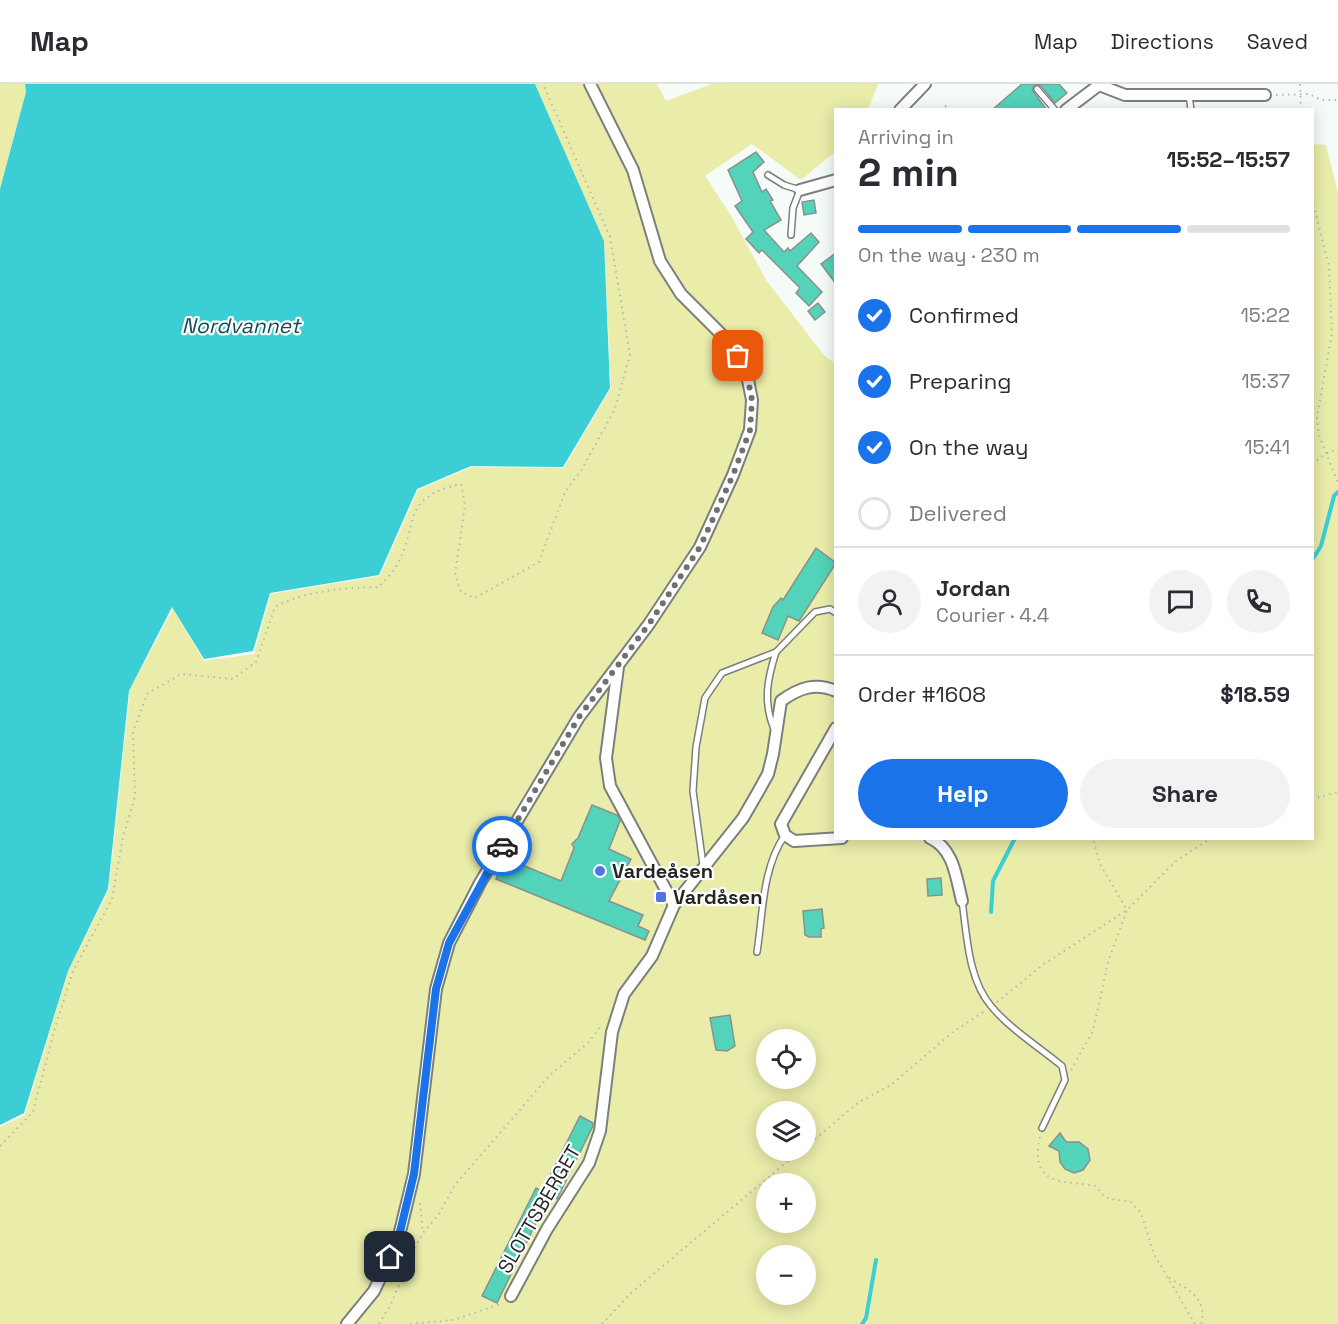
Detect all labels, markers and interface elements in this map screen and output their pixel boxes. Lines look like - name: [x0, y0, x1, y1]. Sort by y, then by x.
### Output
- text: Map: [30, 23, 89, 59]
- text: Map: [1034, 28, 1078, 55]
- text: Directions: [1111, 28, 1214, 55]
- text: Saved: [1247, 28, 1308, 55]
- text: Arriving in: [858, 124, 954, 150]
- text: 15:52–15:57: [1167, 145, 1290, 173]
- text: 2 min: [858, 148, 959, 197]
- text: On the way · 230 m: [858, 242, 1040, 268]
- icon: check: [858, 299, 891, 332]
- text: Confirmed: [909, 301, 1019, 329]
- text: 15:22: [1240, 302, 1290, 328]
- water label: Nordvannet: [182, 312, 303, 339]
- pin: [712, 330, 763, 381]
- icon: bag: [721, 339, 754, 372]
- icon: check: [858, 365, 891, 398]
- text: Preparing: [909, 367, 1011, 395]
- text: 15:37: [1241, 368, 1290, 394]
- icon: check: [858, 431, 891, 464]
- text: On the way: [909, 433, 1028, 461]
- text: 15:41: [1244, 434, 1290, 460]
- text: Delivered: [909, 499, 1007, 527]
- button: person: [858, 570, 921, 633]
- button: chat: [1149, 570, 1212, 633]
- button: phone: [1227, 570, 1290, 633]
- text: Jordan: [936, 574, 1011, 602]
- text: Courier · 4.4: [936, 602, 1049, 628]
- text: Order #1608: [858, 680, 986, 708]
- text: $18.59: [1220, 680, 1290, 708]
- button: Help: [858, 759, 1068, 828]
- button: Share: [1080, 759, 1290, 828]
- courier: [472, 816, 532, 876]
- icon: car: [486, 830, 519, 863]
- place label: Vardeåsen: [612, 858, 713, 884]
- marker: Vardeåsen: [593, 864, 607, 878]
- place label: Vardåsen: [673, 884, 762, 910]
- marker: Vardåsen: [654, 890, 668, 904]
- map controls: [756, 1029, 816, 1305]
- button: locate: [756, 1029, 816, 1089]
- button: layers: [756, 1101, 816, 1161]
- street label: SLOTTSBERGET: [492, 1140, 586, 1278]
- button: +: [756, 1173, 816, 1233]
- pin: [364, 1231, 415, 1282]
- icon: home: [373, 1240, 406, 1273]
- button: −: [756, 1245, 816, 1305]

